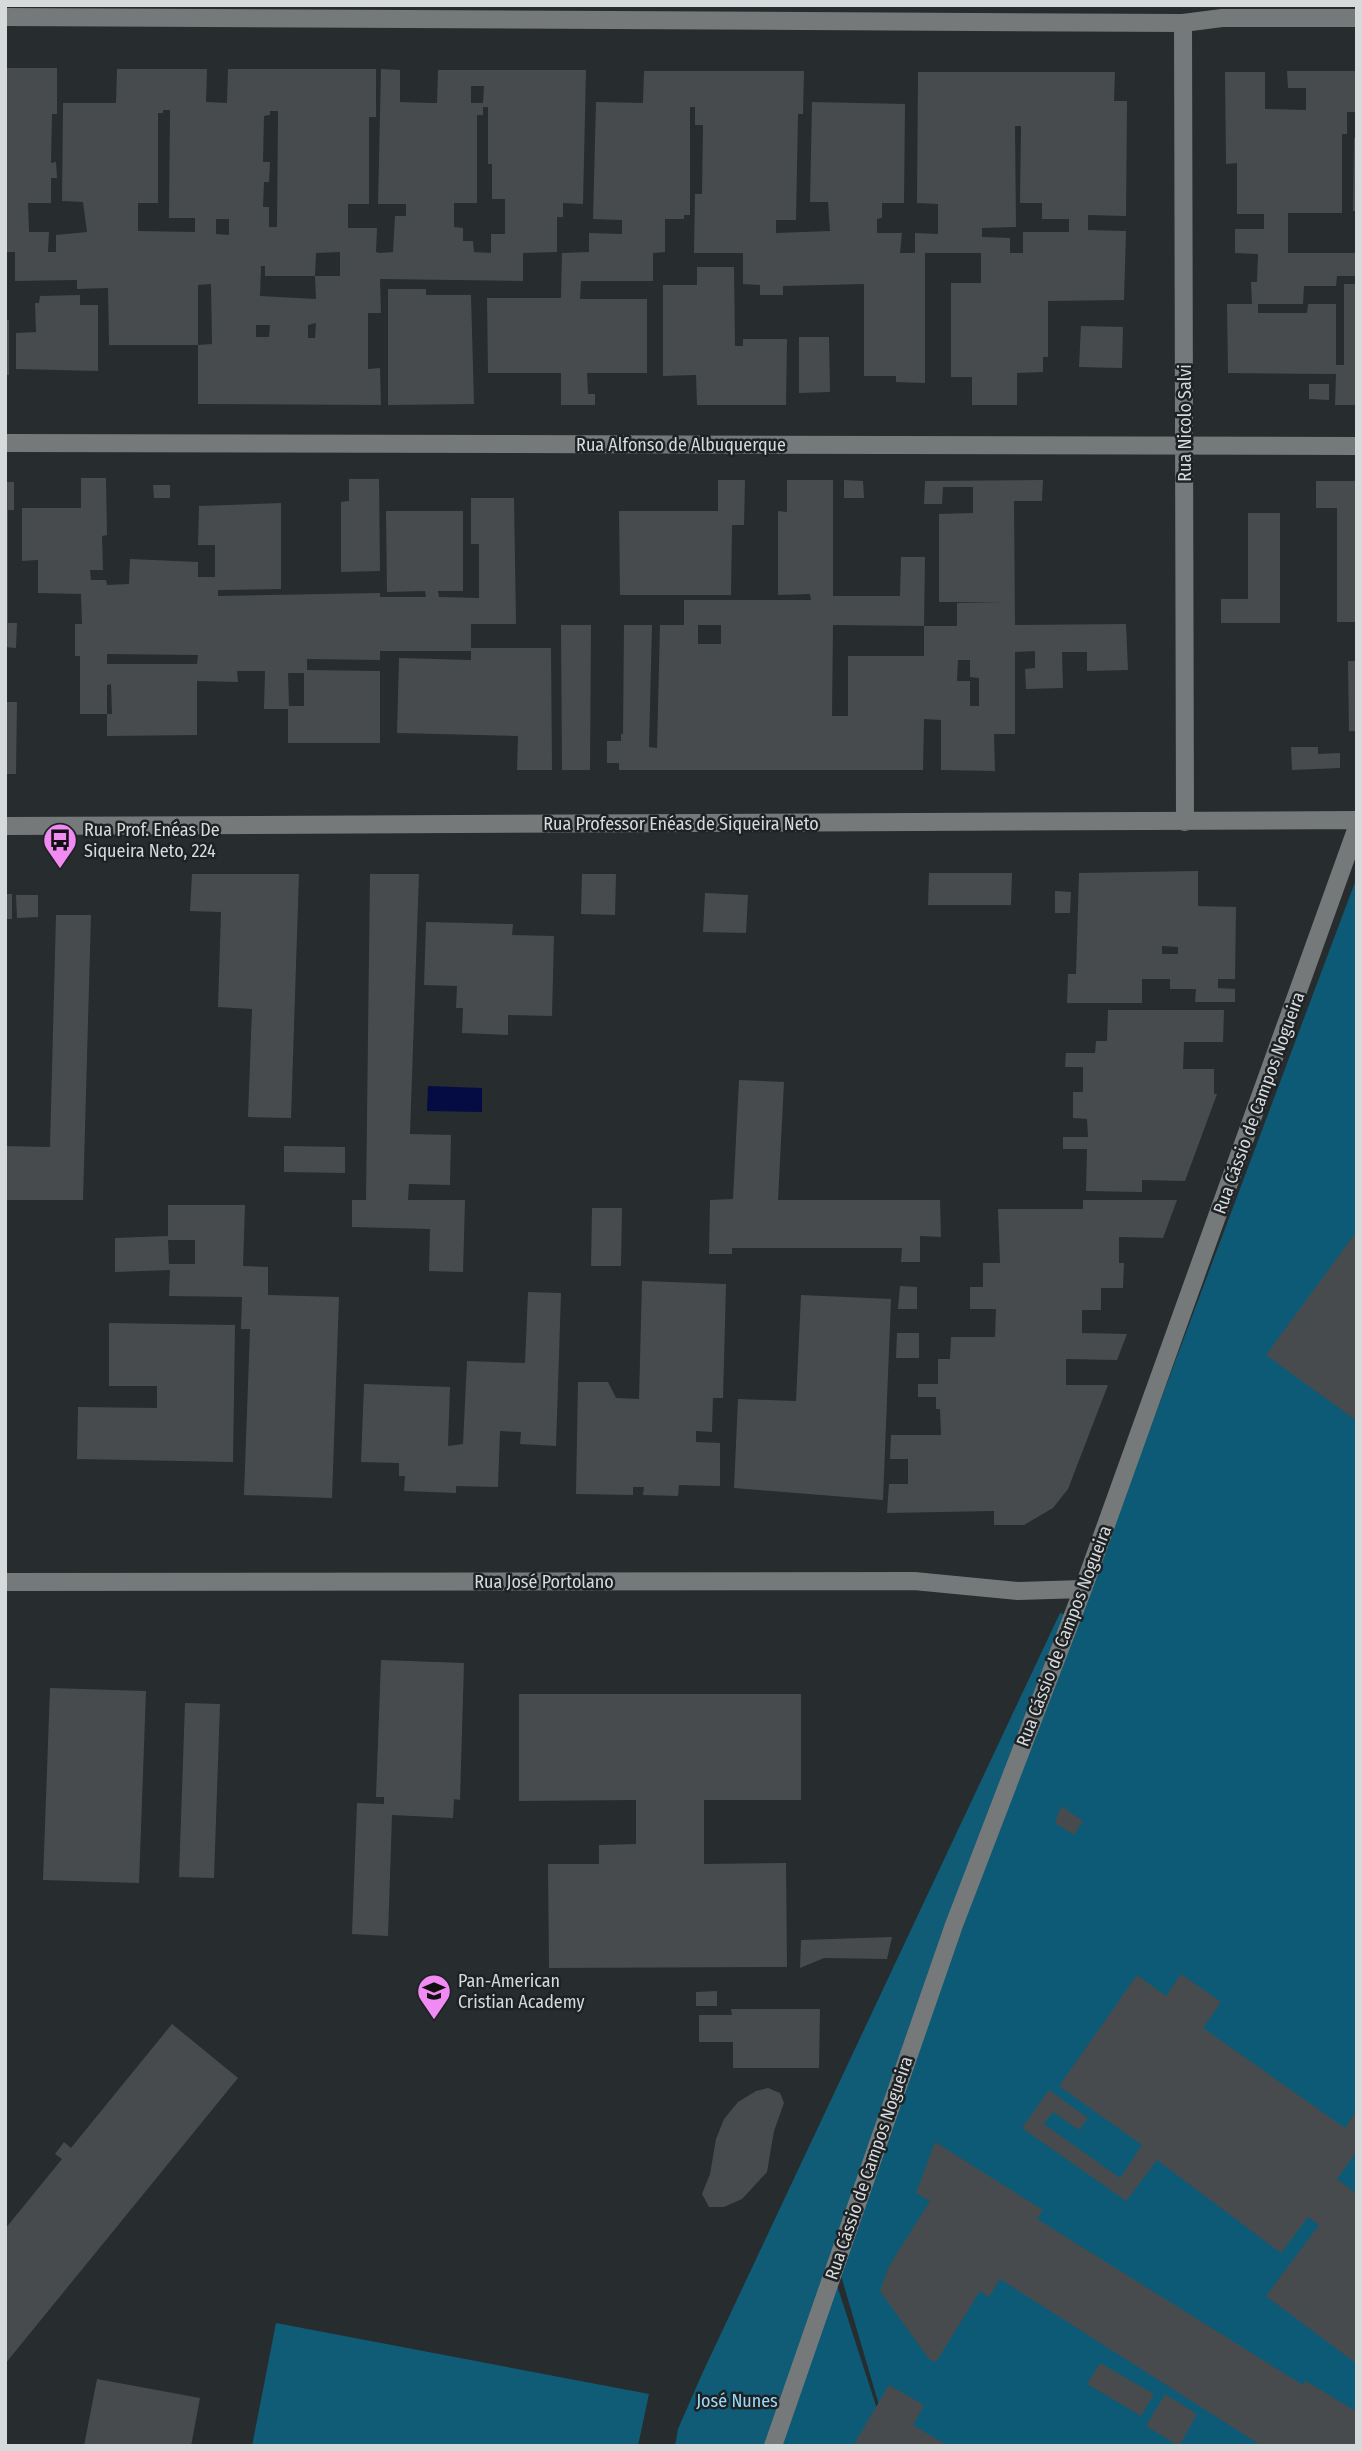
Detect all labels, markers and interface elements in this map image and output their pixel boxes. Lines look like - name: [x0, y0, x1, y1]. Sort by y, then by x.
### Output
- street label: Rua Nicolo Salvi: [1174, 364, 1196, 482]
- street label: Rua Alfonso de Albuquerque: [576, 434, 786, 456]
- street label: Rua Professor Enéas de Siqueira Neto: [543, 813, 819, 835]
- place label: Rua Prof. Enéas De Siqueira Neto, 224: [84, 819, 220, 862]
- bus stop icon: Rua Prof. Enéas De Siqueira Neto, 224: [41, 821, 79, 870]
- street label: Rua Cássio de Campos Nogueira: [1209, 989, 1310, 1217]
- street label: Rua Cássio de Campos Nogueira: [1012, 1522, 1116, 1750]
- street label: Rua José Portolano: [474, 1571, 614, 1593]
- place label: Pan-American Cristian Academy: [458, 1970, 584, 2013]
- school or university icon: Pan-American Cristian Academy: [415, 1972, 453, 2021]
- street label: Rua Cássio de Campos Nogueira: [820, 2053, 918, 2283]
- park label: José Nunes: [696, 2390, 778, 2412]

